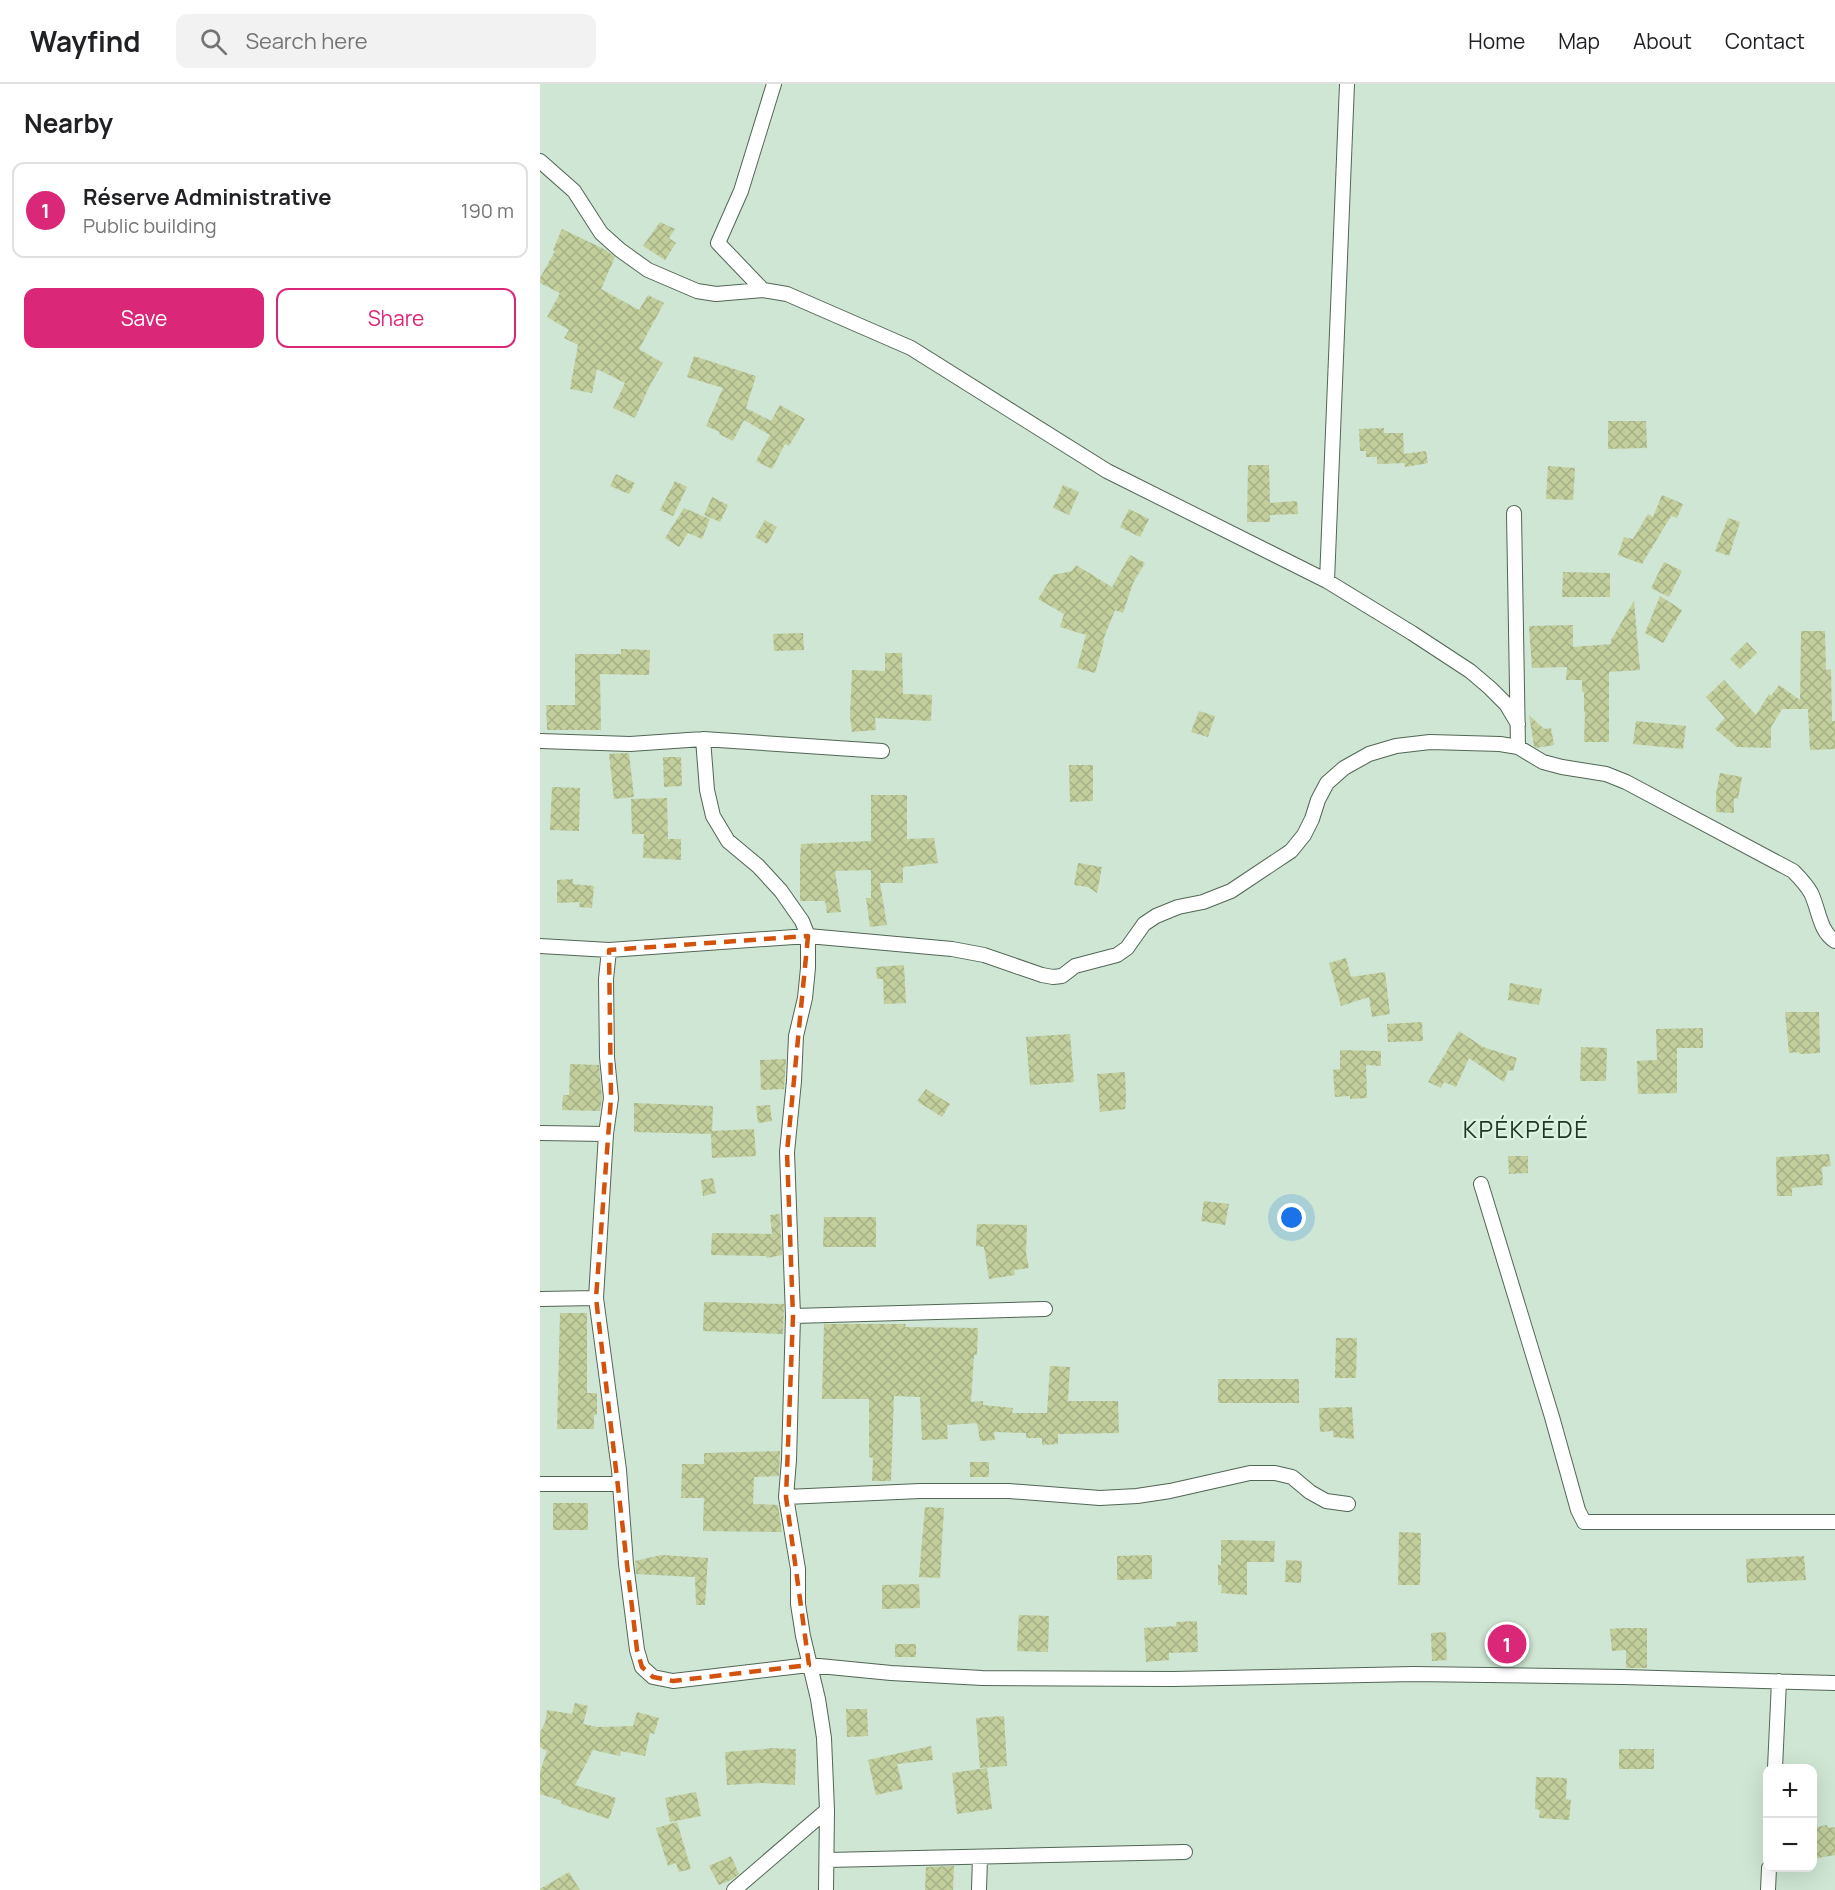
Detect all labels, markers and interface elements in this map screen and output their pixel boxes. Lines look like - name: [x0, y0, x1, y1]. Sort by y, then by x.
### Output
- search box: [176, 14, 596, 68]
- text: Wayfind: [30, 22, 140, 60]
- icon: search: [197, 25, 230, 58]
- text: Search here: [245, 26, 368, 56]
- text: Home: [1468, 27, 1525, 55]
- text: Map: [1558, 27, 1600, 55]
- text: About: [1633, 27, 1692, 55]
- text: Contact: [1725, 27, 1805, 55]
- text: Nearby: [24, 105, 113, 141]
- text: Réserve Administrative: [83, 182, 332, 212]
- text: 1: [41, 197, 50, 224]
- text: 190 m: [461, 197, 514, 224]
- text: Public building: [83, 212, 217, 239]
- button: Save: [24, 288, 264, 348]
- button: Share: [276, 288, 516, 348]
- district label: KPÉKPÉDÉ: [1463, 1112, 1589, 1145]
- your location: [1277, 1203, 1306, 1232]
- pin: 1: [1488, 1622, 1526, 1666]
- map controls: [1763, 1764, 1817, 1872]
- button: +: [1763, 1764, 1817, 1818]
- button: −: [1763, 1818, 1817, 1872]

